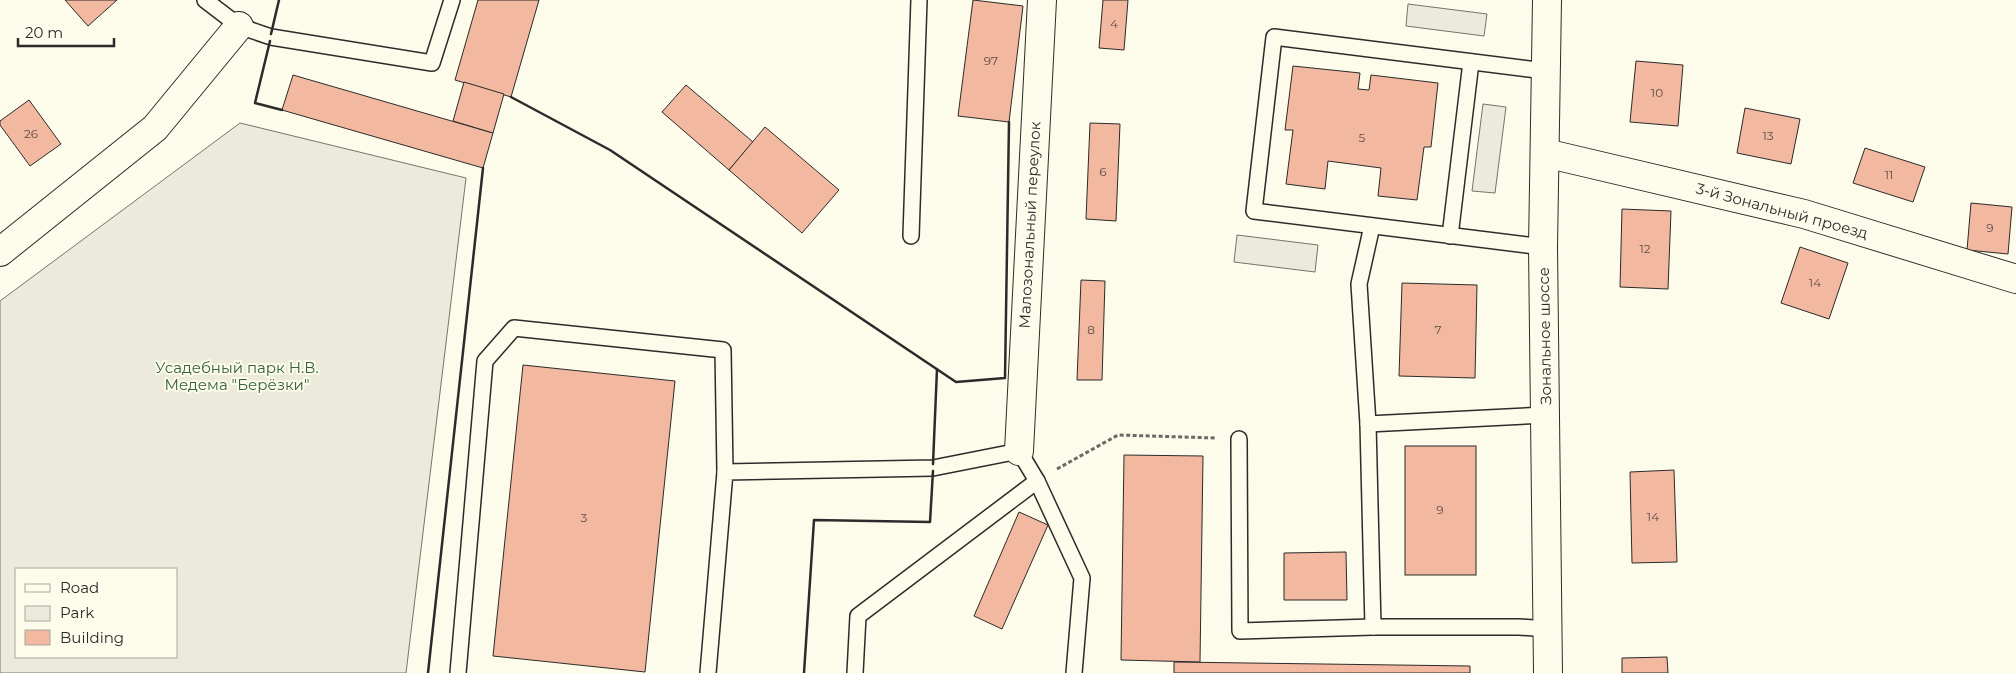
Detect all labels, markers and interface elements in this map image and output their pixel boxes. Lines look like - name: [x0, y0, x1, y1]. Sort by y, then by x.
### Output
- scale bar: [18, 15, 114, 47]
- house number: 4: [1110, 16, 1118, 31]
- text: 20 m: [25, 23, 63, 42]
- house number: 97: [984, 53, 998, 68]
- house number: 10: [1651, 85, 1663, 100]
- street label: Малозональный переулок: [1015, 121, 1044, 329]
- house number: 26: [24, 126, 38, 141]
- house number: 13: [1762, 128, 1774, 143]
- house number: 5: [1359, 130, 1366, 145]
- house number: 6: [1099, 164, 1107, 179]
- house number: 11: [1885, 167, 1893, 182]
- street label: 3-й Зональный проезд: [1694, 178, 1870, 243]
- house number: 9: [1986, 220, 1994, 235]
- house number: 12: [1639, 241, 1651, 256]
- street label: Зональное шоссе: [1534, 267, 1555, 405]
- house number: 14: [1809, 275, 1821, 290]
- house number: 8: [1087, 322, 1095, 337]
- house number: 7: [1434, 322, 1442, 337]
- park label: Усадебный парк Н.В. Медема "Берёзки": [155, 358, 319, 394]
- house number: 9: [1436, 502, 1444, 517]
- house number: 14: [1647, 509, 1659, 524]
- house number: 3: [581, 510, 588, 525]
- legend: [15, 568, 178, 658]
- text: Road: [60, 578, 99, 597]
- text: Park: [60, 603, 94, 622]
- text: Building: [60, 628, 124, 647]

